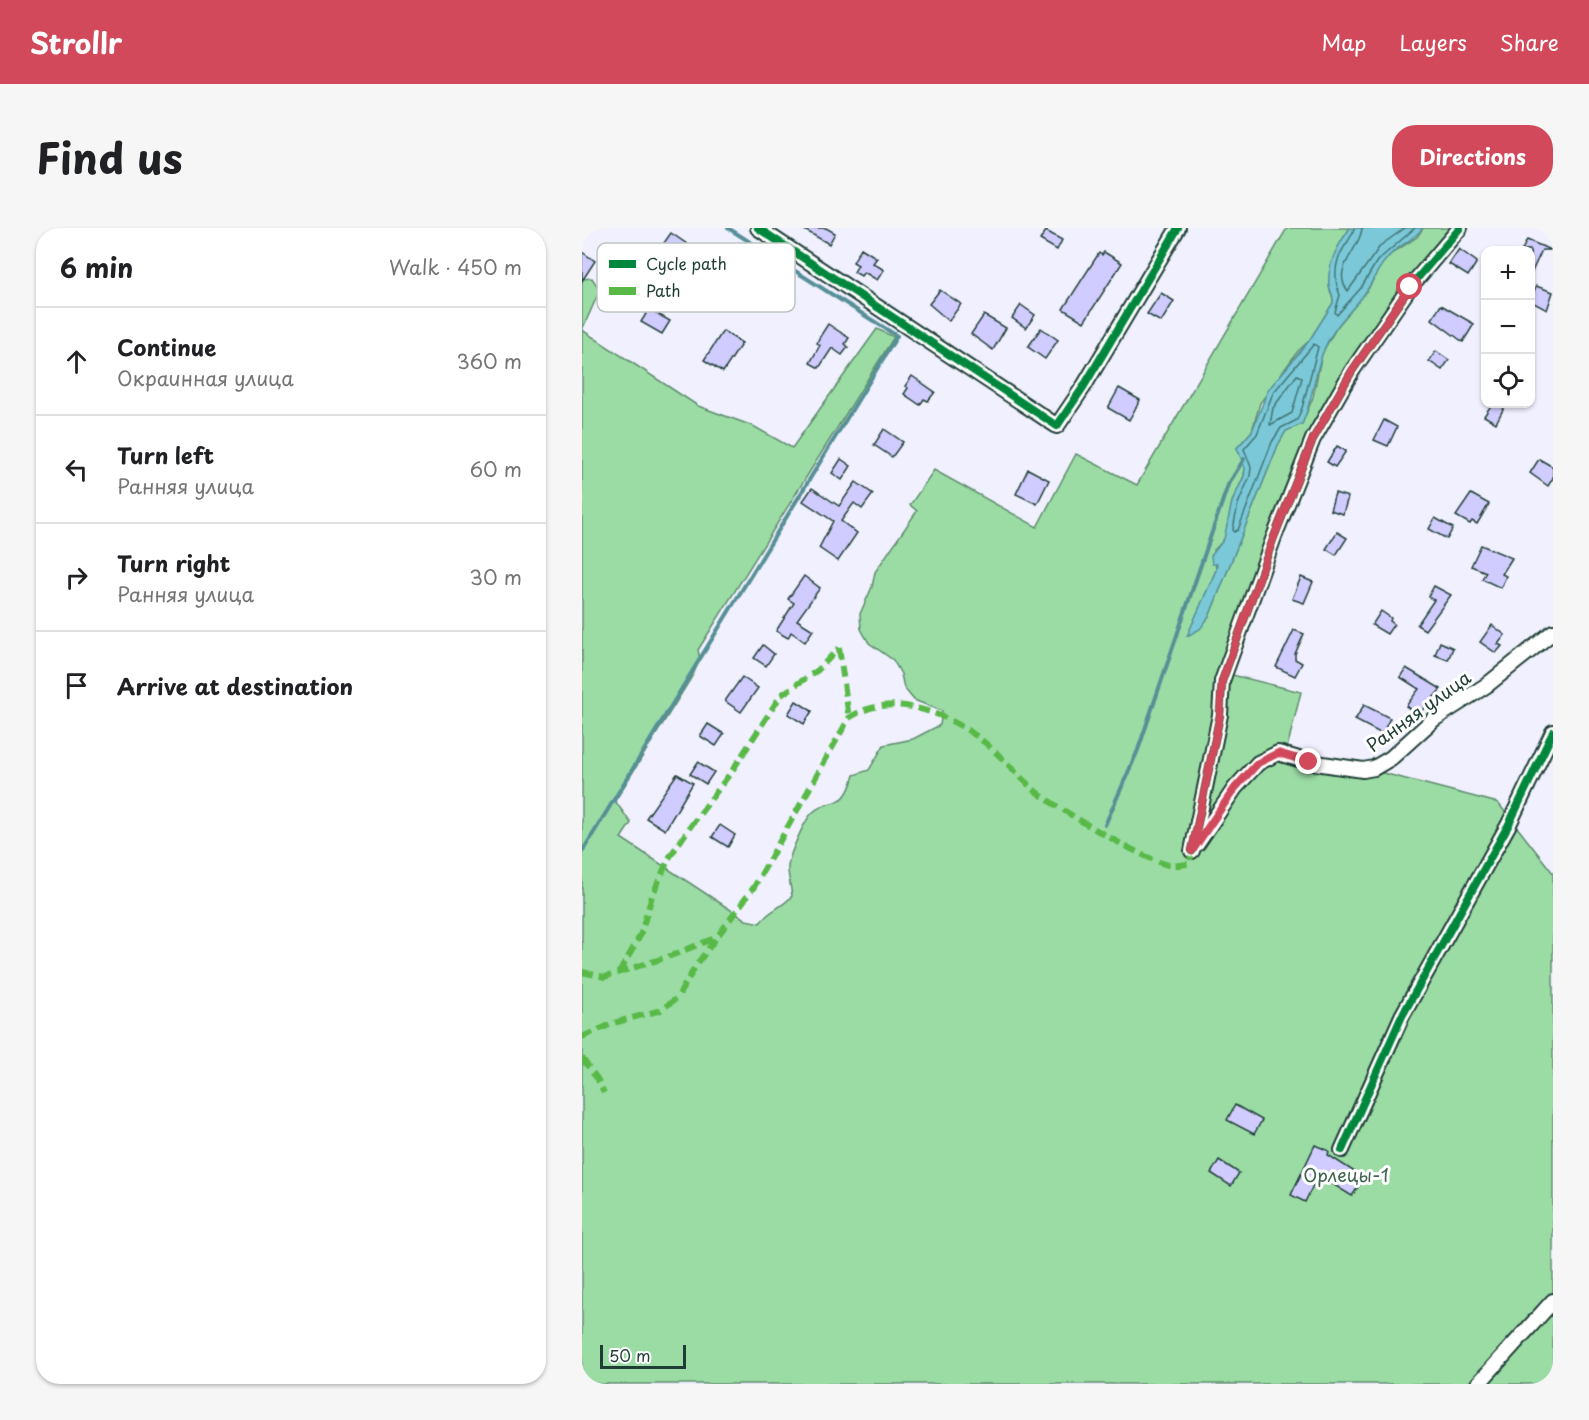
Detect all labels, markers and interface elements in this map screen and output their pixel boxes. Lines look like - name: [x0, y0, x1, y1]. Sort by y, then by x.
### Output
- text: Strollr: [30, 21, 122, 64]
- text: Map: [1322, 26, 1366, 58]
- text: Layers: [1399, 26, 1467, 58]
- text: Share: [1500, 26, 1559, 58]
- text: Find us: [36, 125, 183, 188]
- button: Directions: [1392, 125, 1553, 187]
- legend: [597, 243, 795, 312]
- map controls: [1481, 246, 1535, 408]
- button: +: [1481, 246, 1535, 300]
- text: 6 min: [60, 248, 133, 287]
- text: Cycle path: [646, 251, 727, 275]
- text: Walk · 450 m: [389, 252, 522, 282]
- route start: [1396, 273, 1422, 299]
- text: Path: [646, 278, 681, 302]
- button: −: [1481, 300, 1535, 354]
- text: Continue: [117, 330, 216, 363]
- icon: ahead: [60, 345, 93, 378]
- text: 360 m: [456, 346, 522, 376]
- button: locate: [1481, 354, 1535, 408]
- text: Окраинная улица: [117, 363, 294, 393]
- text: Turn left: [117, 438, 214, 471]
- icon: left: [60, 453, 93, 486]
- text: 60 m: [470, 454, 522, 484]
- text: Ранняя улица: [117, 471, 254, 501]
- text: Turn right: [117, 546, 230, 579]
- icon: right: [60, 561, 93, 594]
- text: 30 m: [469, 562, 522, 592]
- text: Ранняя улица: [117, 579, 254, 609]
- street label: Ранняя улица: [1360, 663, 1477, 758]
- icon: arrive: [60, 669, 93, 702]
- text: Arrive at destination: [117, 669, 353, 702]
- route end: [1295, 748, 1321, 774]
- park label: Орлецы-1: [1303, 1161, 1389, 1188]
- scale bar: [600, 1342, 686, 1370]
- text: 50 m: [609, 1343, 650, 1367]

